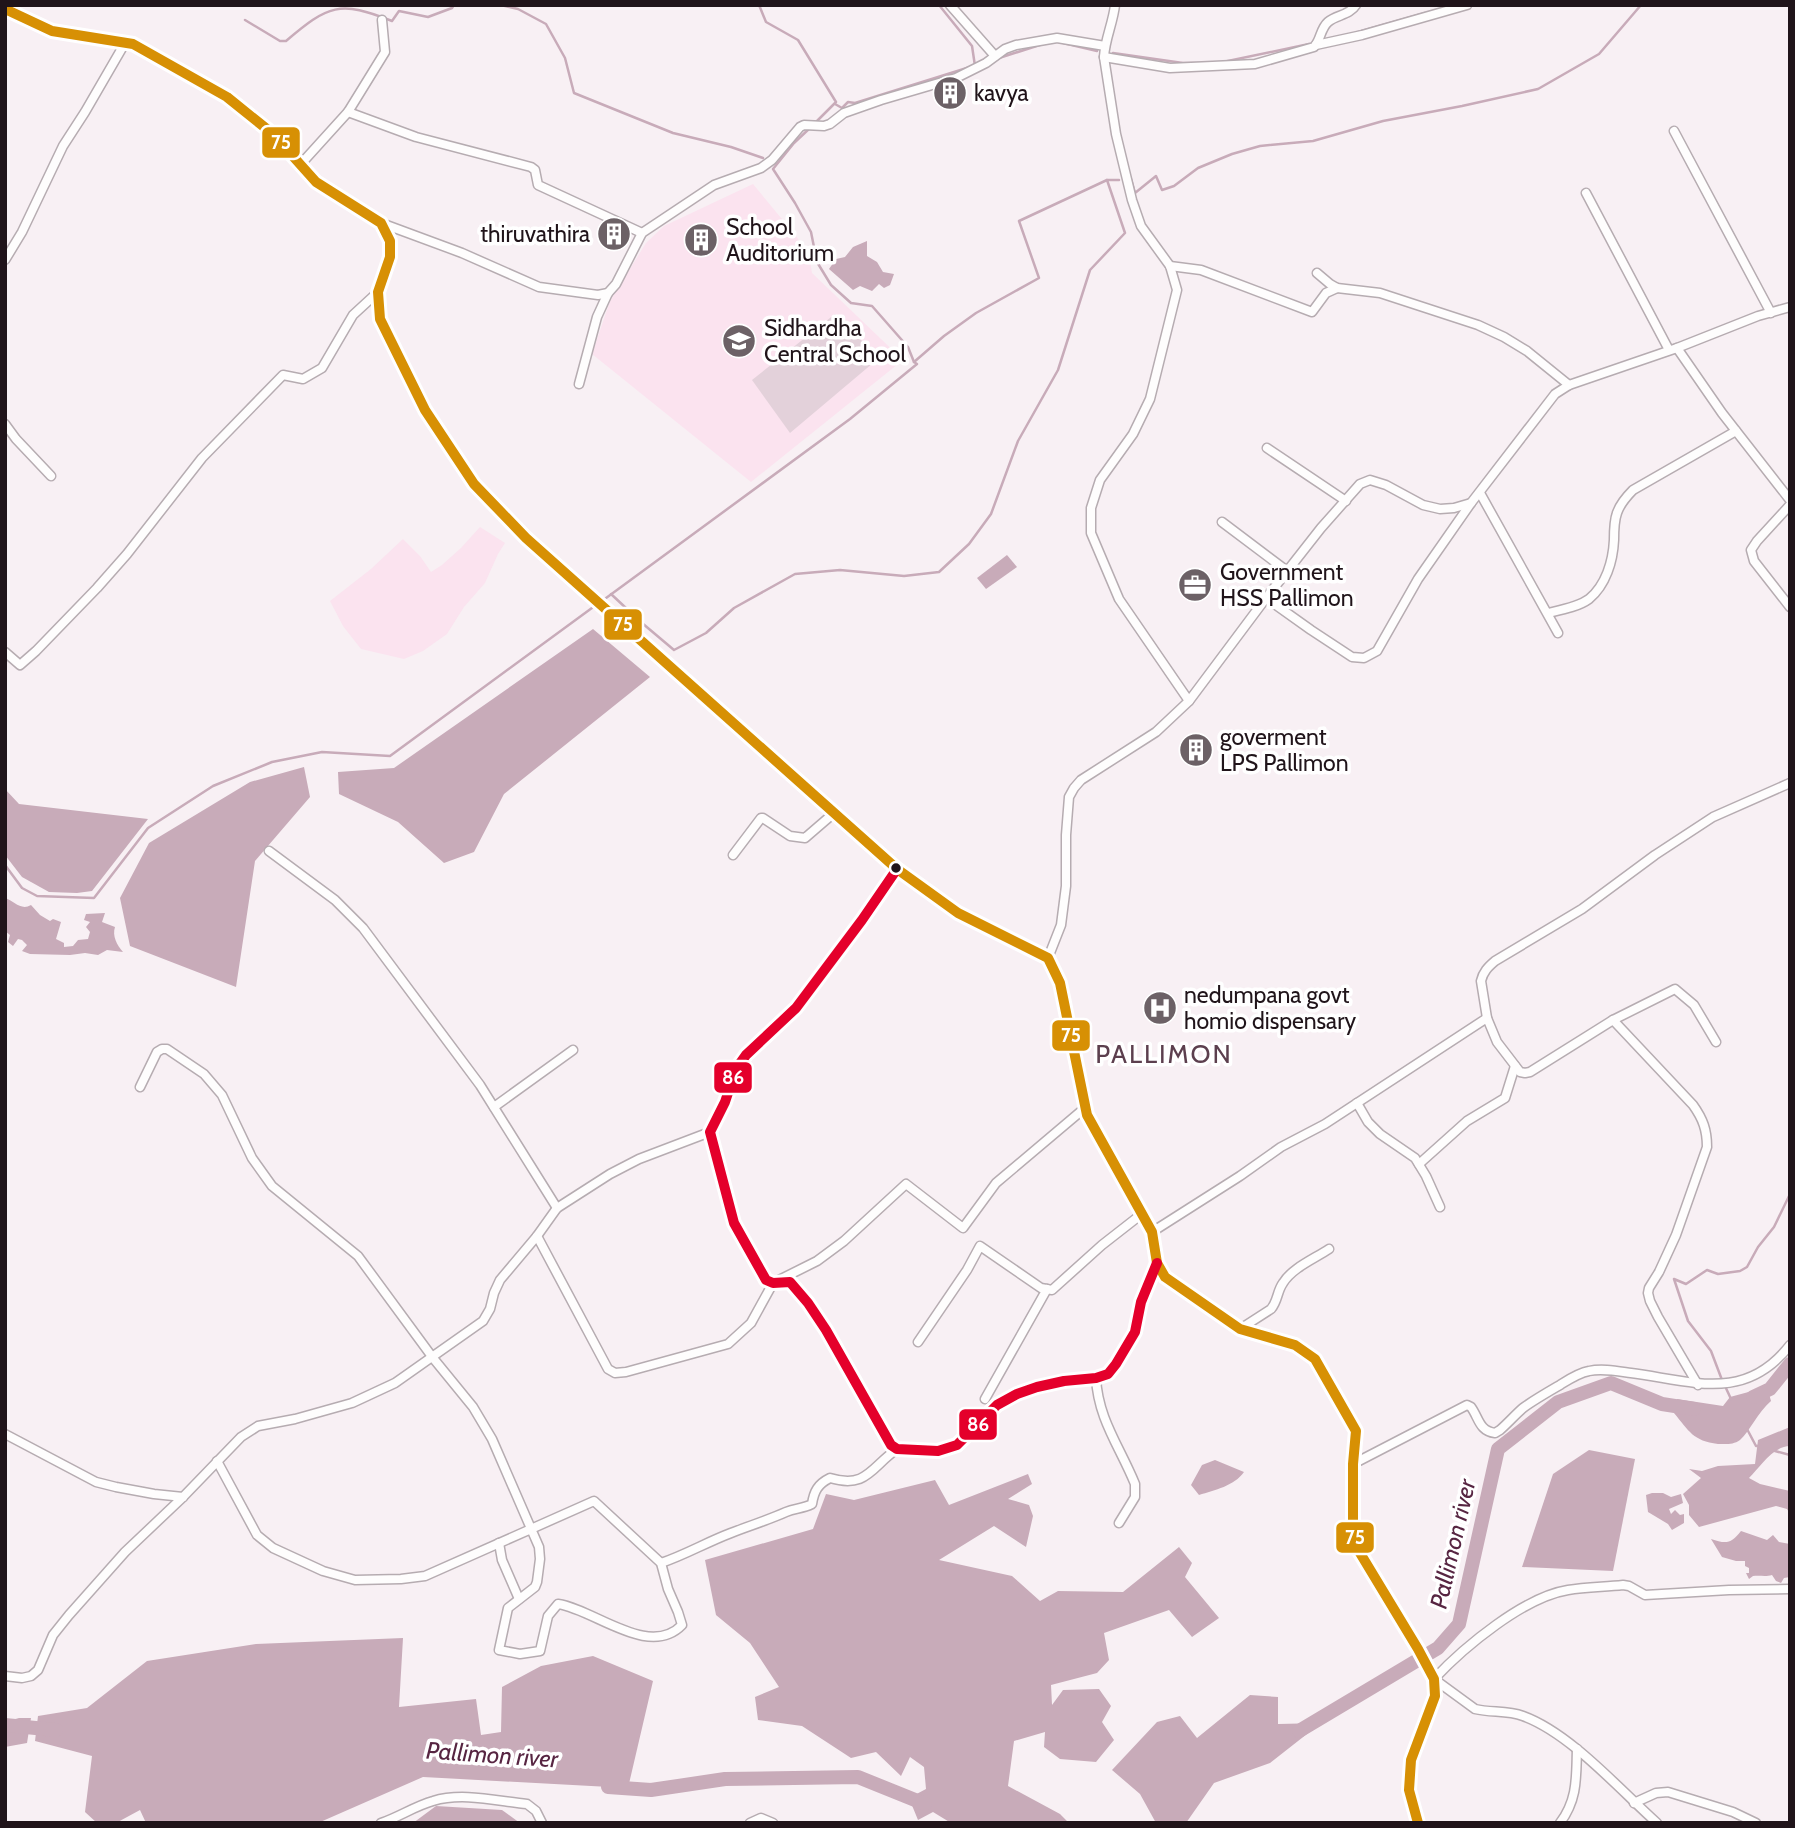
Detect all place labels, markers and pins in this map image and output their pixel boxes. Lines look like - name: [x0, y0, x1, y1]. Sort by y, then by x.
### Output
- building icon: kavya: [931, 74, 969, 112]
- place label: kavya: [974, 79, 1029, 107]
- place label: School Auditorium: [726, 213, 834, 267]
- building icon: thiruvathira: [595, 215, 633, 253]
- place label: thiruvathira: [480, 220, 590, 248]
- building icon: School Auditorium: [682, 221, 720, 259]
- place label: Sidhardha Central School: [764, 314, 906, 368]
- school or university icon: Sidhardha Central School: [720, 322, 758, 360]
- place label: Government HSS Pallimon: [1220, 558, 1354, 612]
- office icon: Government HSS Pallimon: [1176, 566, 1214, 604]
- place label: goverment LPS Pallimon: [1220, 723, 1349, 777]
- building icon: goverment LPS Pallimon: [1177, 731, 1215, 769]
- unlabelled marker: [889, 861, 903, 875]
- place label: nedumpana govt homio dispensary: [1184, 981, 1356, 1035]
- hospital icon: nedumpana govt homio dispensary: [1141, 989, 1179, 1027]

